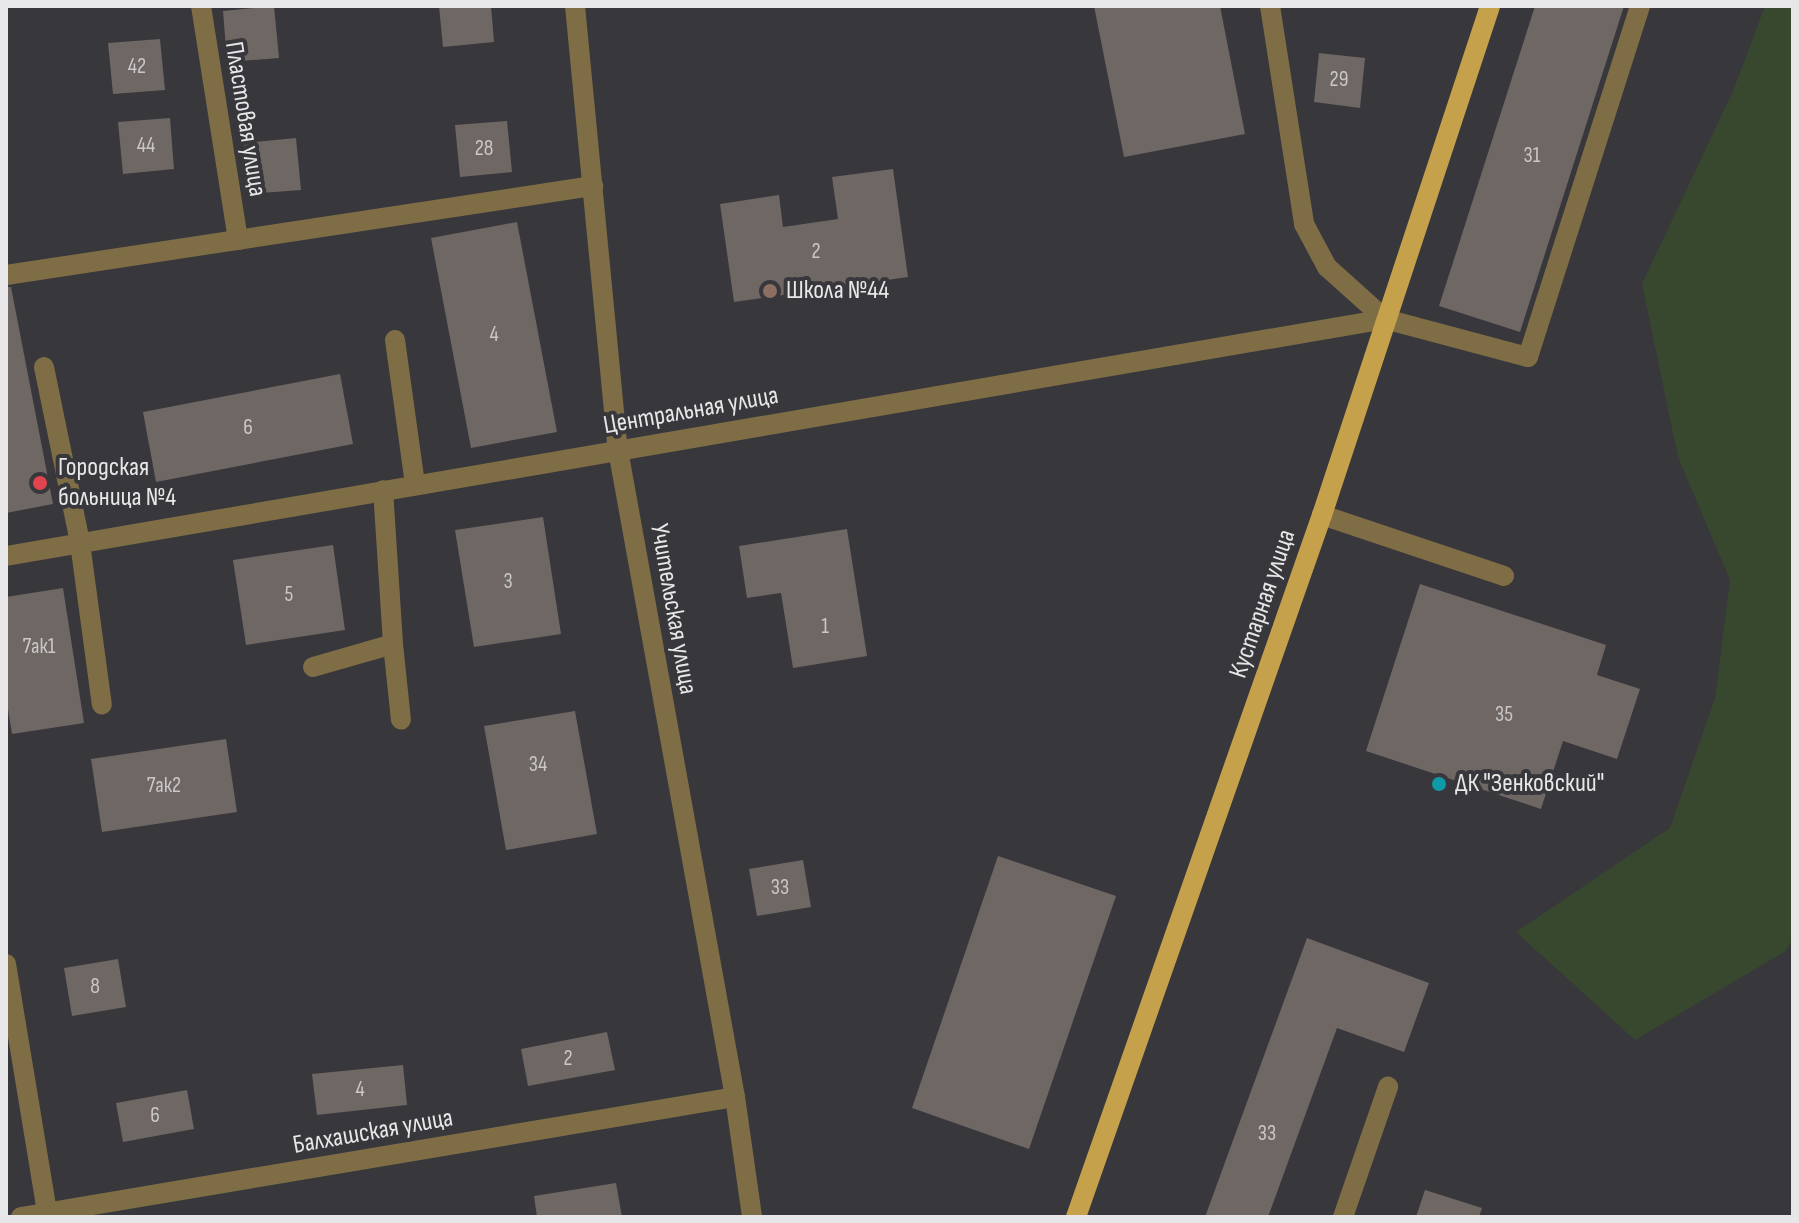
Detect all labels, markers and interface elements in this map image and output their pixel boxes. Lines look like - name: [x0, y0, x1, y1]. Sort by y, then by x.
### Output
- street label: Пластовая улица: [217, 39, 273, 199]
- house number: 42: [128, 54, 146, 80]
- house number: 29: [1330, 67, 1348, 93]
- house number: 44: [137, 133, 155, 159]
- house number: 28: [475, 136, 493, 162]
- house number: 31: [1524, 143, 1540, 169]
- house number: 2: [811, 239, 821, 265]
- place label: Школа №44: [786, 275, 889, 307]
- marker: Школа №44: [761, 282, 779, 300]
- house number: 4: [489, 322, 499, 348]
- street label: Центральная улица: [601, 380, 781, 442]
- house number: 6: [243, 415, 253, 441]
- place label: Городская больница №4: [58, 452, 176, 514]
- marker: Городская больница №4: [29, 472, 51, 494]
- street label: Учительская улица: [643, 521, 703, 697]
- street label: Кустарная улица: [1223, 526, 1303, 682]
- house number: 3: [503, 569, 513, 595]
- house number: 5: [285, 582, 293, 608]
- house number: 1: [821, 614, 829, 640]
- house number: 7ак1: [23, 634, 55, 660]
- house number: 35: [1495, 702, 1513, 728]
- house number: 34: [529, 752, 547, 778]
- place label: ДК "Зенковский": [1455, 768, 1604, 800]
- house number: 7ак2: [147, 773, 181, 799]
- marker: ДК "Зенковский": [1430, 775, 1448, 793]
- house number: 33: [771, 875, 789, 901]
- house number: 8: [90, 974, 100, 1000]
- house number: 2: [563, 1046, 573, 1072]
- house number: 4: [355, 1077, 365, 1103]
- house number: 6: [150, 1103, 160, 1129]
- street label: Балхашская улица: [291, 1103, 455, 1161]
- house number: 33: [1258, 1121, 1276, 1147]

